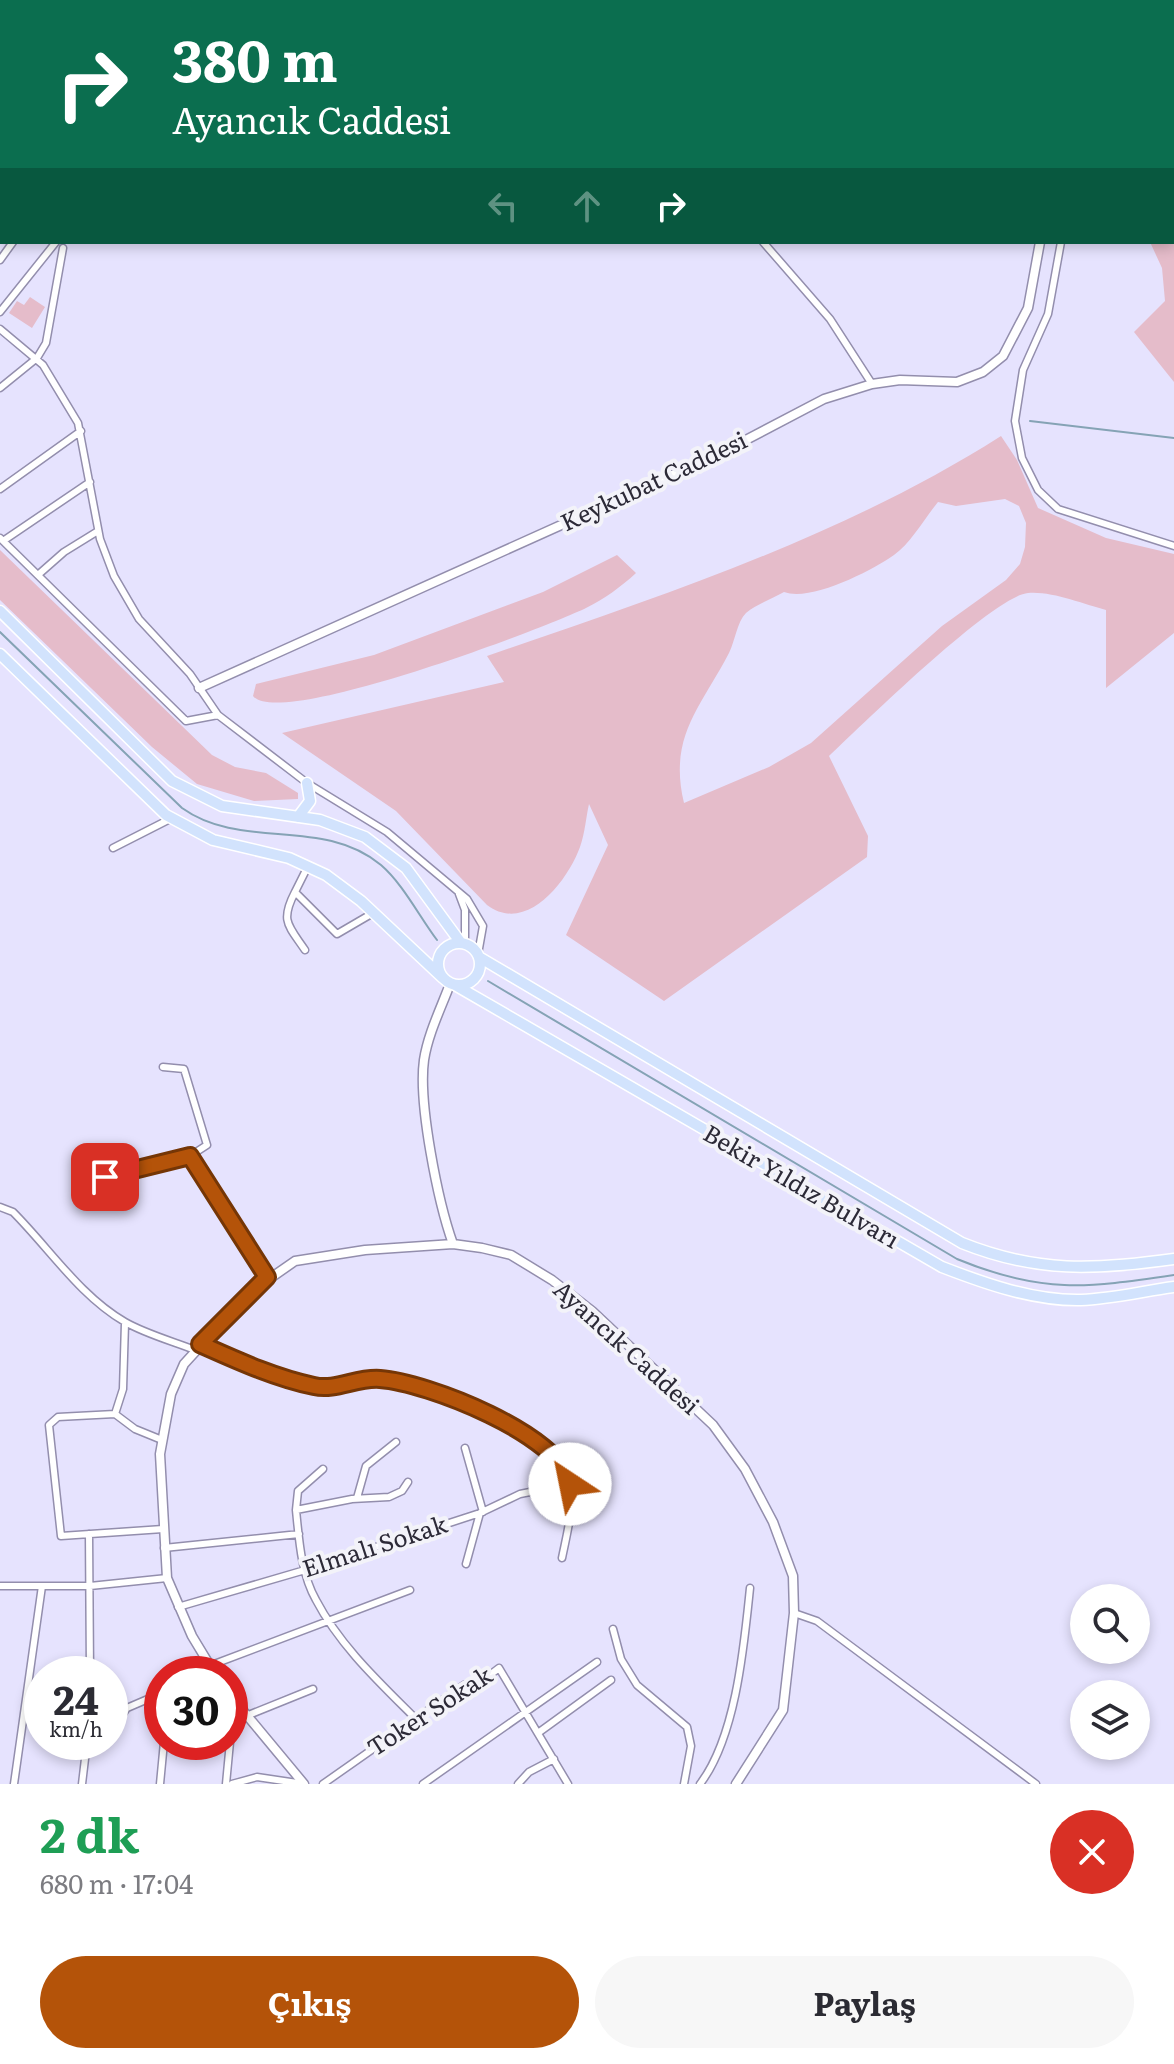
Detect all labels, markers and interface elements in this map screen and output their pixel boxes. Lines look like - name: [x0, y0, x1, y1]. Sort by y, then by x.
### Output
- text: 380 m: [172, 16, 338, 99]
- icon: right: [40, 32, 144, 136]
- text: Ayancık Caddesi: [172, 92, 451, 145]
- icon: left: [481, 184, 525, 228]
- icon: ahead: [565, 184, 609, 228]
- icon: right: [649, 184, 693, 228]
- street label: Keykubat Caddesi: [554, 421, 752, 538]
- street label: Bekir Yıldız Bulvarı: [698, 1114, 907, 1255]
- pin: [71, 1143, 139, 1211]
- icon: arrive: [83, 1155, 127, 1199]
- street label: Ayancık Caddesi: [547, 1271, 708, 1421]
- position arrow: [528, 1442, 612, 1526]
- street label: Elmalı Sokak: [297, 1505, 451, 1584]
- map controls: [1070, 1584, 1150, 1760]
- button: search: [1070, 1584, 1150, 1664]
- speed limit sign: 30: [144, 1656, 248, 1760]
- street label: Toker Sokak: [359, 1656, 498, 1763]
- text: 24: [53, 1668, 99, 1727]
- button: layers: [1070, 1680, 1150, 1760]
- text: km/h: [49, 1713, 103, 1743]
- text: 2 dk: [40, 1797, 139, 1868]
- button: close: [1050, 1810, 1134, 1894]
- text: 680 m · 17:04: [40, 1863, 193, 1902]
- button: Çıkış: [40, 1956, 579, 2048]
- button: Paylaş: [595, 1956, 1134, 2048]

